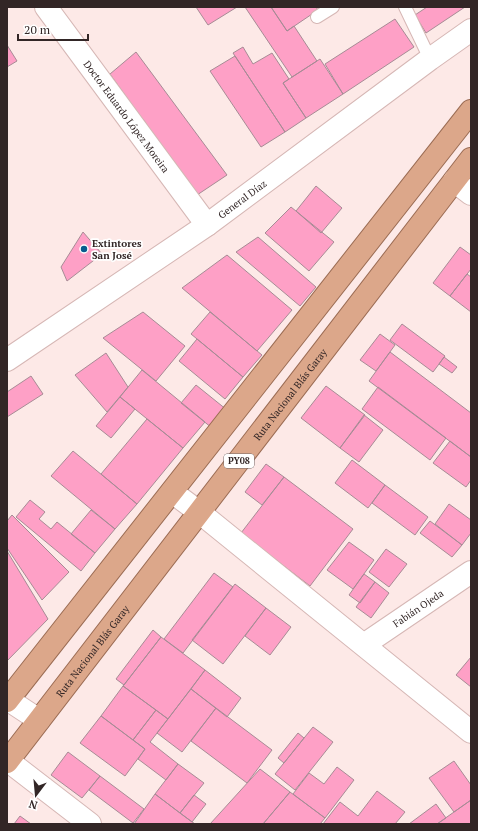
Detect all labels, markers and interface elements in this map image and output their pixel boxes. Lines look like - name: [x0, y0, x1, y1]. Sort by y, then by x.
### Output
- scale bar: [18, 16, 88, 42]
- text: 20 m: [24, 22, 51, 37]
- street label: Doctor Eduardo López Moreira: [81, 58, 172, 175]
- street label: General Díaz: [215, 177, 269, 222]
- place label: Extintores San José: [92, 237, 142, 262]
- marker: Extintores San José: [79, 244, 89, 254]
- street label: Ruta Nacional Blás Garay: [251, 345, 330, 443]
- road number: PY08: [224, 454, 254, 468]
- street label: Fabián Ojeda: [390, 587, 446, 630]
- street label: Ruta Nacional Blás Garay: [53, 602, 133, 700]
- north arrow: [16, 775, 56, 815]
- text: N: [27, 797, 39, 812]

